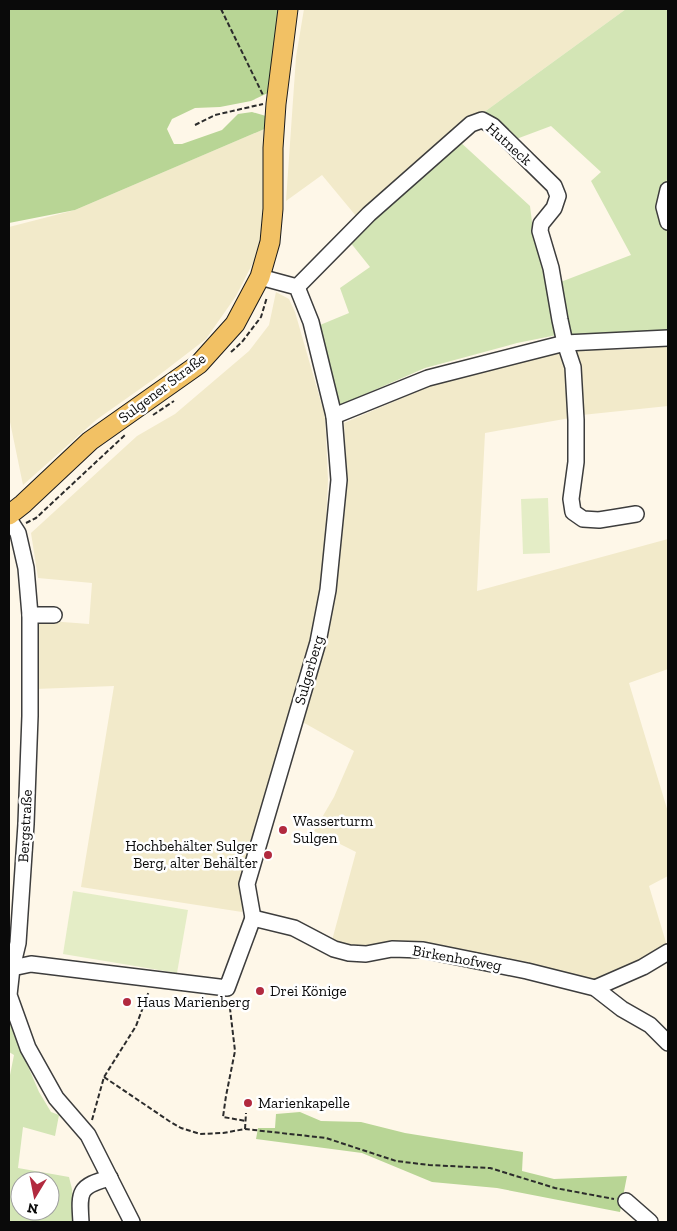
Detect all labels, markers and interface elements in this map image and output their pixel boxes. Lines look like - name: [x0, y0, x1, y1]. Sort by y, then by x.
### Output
- street label: Hutneck: [482, 119, 536, 169]
- street label: Sulgener Straße: [115, 349, 209, 427]
- street label: Sulgerberg: [290, 633, 328, 707]
- street label: Bergstraße: [14, 789, 36, 863]
- place label: Wasserturm Sulgen: [293, 812, 373, 847]
- marker: Wasserturm Sulgen: [277, 824, 289, 836]
- place label: Hochbehälter Sulger Berg, alter Behälter: [125, 837, 258, 872]
- marker: Hochbehälter Sulger Berg, alter Behälter: [262, 849, 274, 861]
- street label: Birkenhofweg: [411, 941, 503, 975]
- place label: Drei Könige: [270, 982, 347, 1000]
- marker: Drei Könige: [254, 985, 266, 997]
- place label: Haus Marienberg: [137, 993, 250, 1011]
- marker: Haus Marienberg: [121, 996, 133, 1008]
- place label: Marienkapelle: [258, 1094, 350, 1112]
- marker: Marienkapelle: [242, 1097, 254, 1109]
- north arrow: [10, 1171, 60, 1221]
- text: N: [26, 1199, 40, 1218]

